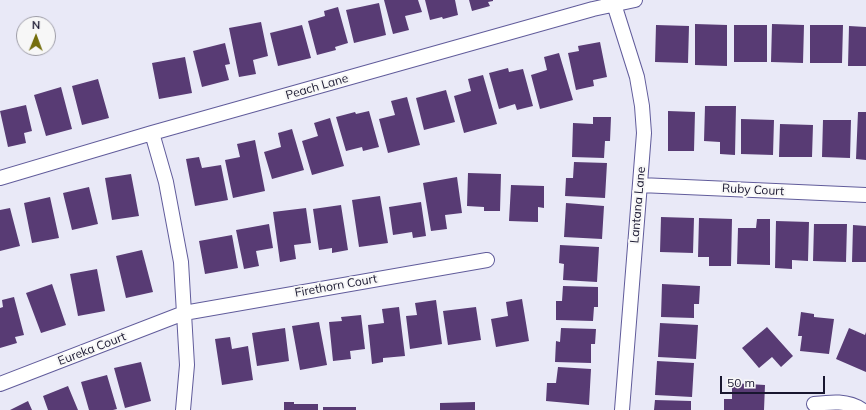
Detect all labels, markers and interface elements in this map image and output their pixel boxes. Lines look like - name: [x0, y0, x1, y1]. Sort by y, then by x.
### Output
- north arrow: [16, 16, 56, 56]
- text: N: [32, 18, 40, 32]
- street label: Peach Lane: [284, 71, 350, 103]
- street label: Lantana Lane: [627, 166, 649, 244]
- street label: Ruby Court: [722, 181, 784, 199]
- street label: Firethorn Court: [294, 272, 378, 300]
- street label: Eureka Court: [56, 329, 128, 369]
- scale bar: [722, 368, 827, 394]
- text: 50 m: [727, 375, 755, 390]

